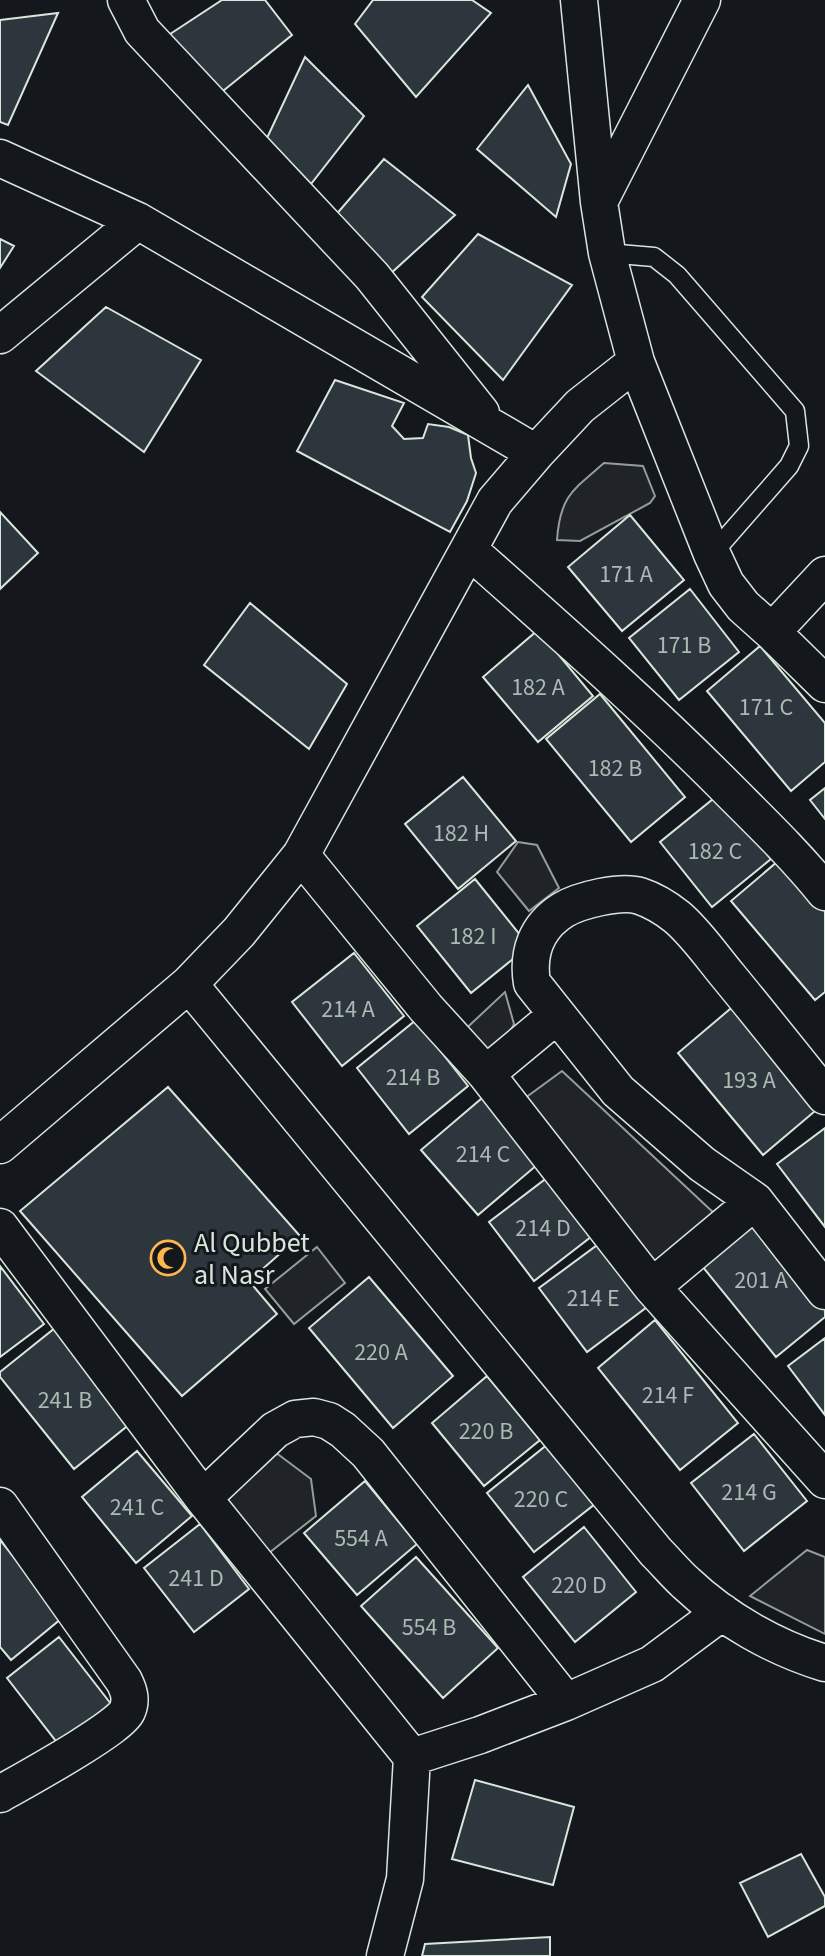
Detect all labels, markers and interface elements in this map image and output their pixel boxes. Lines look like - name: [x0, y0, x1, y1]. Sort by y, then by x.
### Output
- house number: 171 A: [599, 557, 653, 592]
- house number: 171 B: [657, 628, 711, 663]
- house number: 182 A: [511, 670, 565, 705]
- house number: 171 C: [739, 690, 793, 725]
- house number: 182 B: [588, 751, 642, 786]
- house number: 182 H: [433, 816, 489, 851]
- house number: 182 C: [688, 834, 742, 869]
- house number: 182 I: [450, 919, 496, 954]
- house number: 214 A: [321, 992, 375, 1027]
- house number: 214 B: [386, 1060, 440, 1095]
- house number: 193 A: [722, 1063, 776, 1098]
- house number: 214 C: [456, 1137, 510, 1172]
- house number: 214 D: [515, 1211, 571, 1246]
- place label: Al Qubbet al Nasr: [194, 1223, 310, 1295]
- mosque icon: Al Qubbet al Nasr: [149, 1239, 187, 1277]
- house number: 201 A: [734, 1263, 788, 1298]
- house number: 214 E: [566, 1281, 620, 1316]
- house number: 220 A: [354, 1335, 408, 1370]
- house number: 214 F: [642, 1378, 694, 1413]
- house number: 241 B: [38, 1383, 92, 1418]
- house number: 220 B: [459, 1414, 513, 1449]
- house number: 214 G: [721, 1475, 777, 1510]
- house number: 220 C: [514, 1482, 568, 1517]
- house number: 241 C: [110, 1490, 164, 1525]
- house number: 554 A: [334, 1521, 388, 1556]
- house number: 241 D: [168, 1561, 224, 1596]
- house number: 220 D: [551, 1568, 607, 1603]
- house number: 554 B: [402, 1610, 456, 1645]

